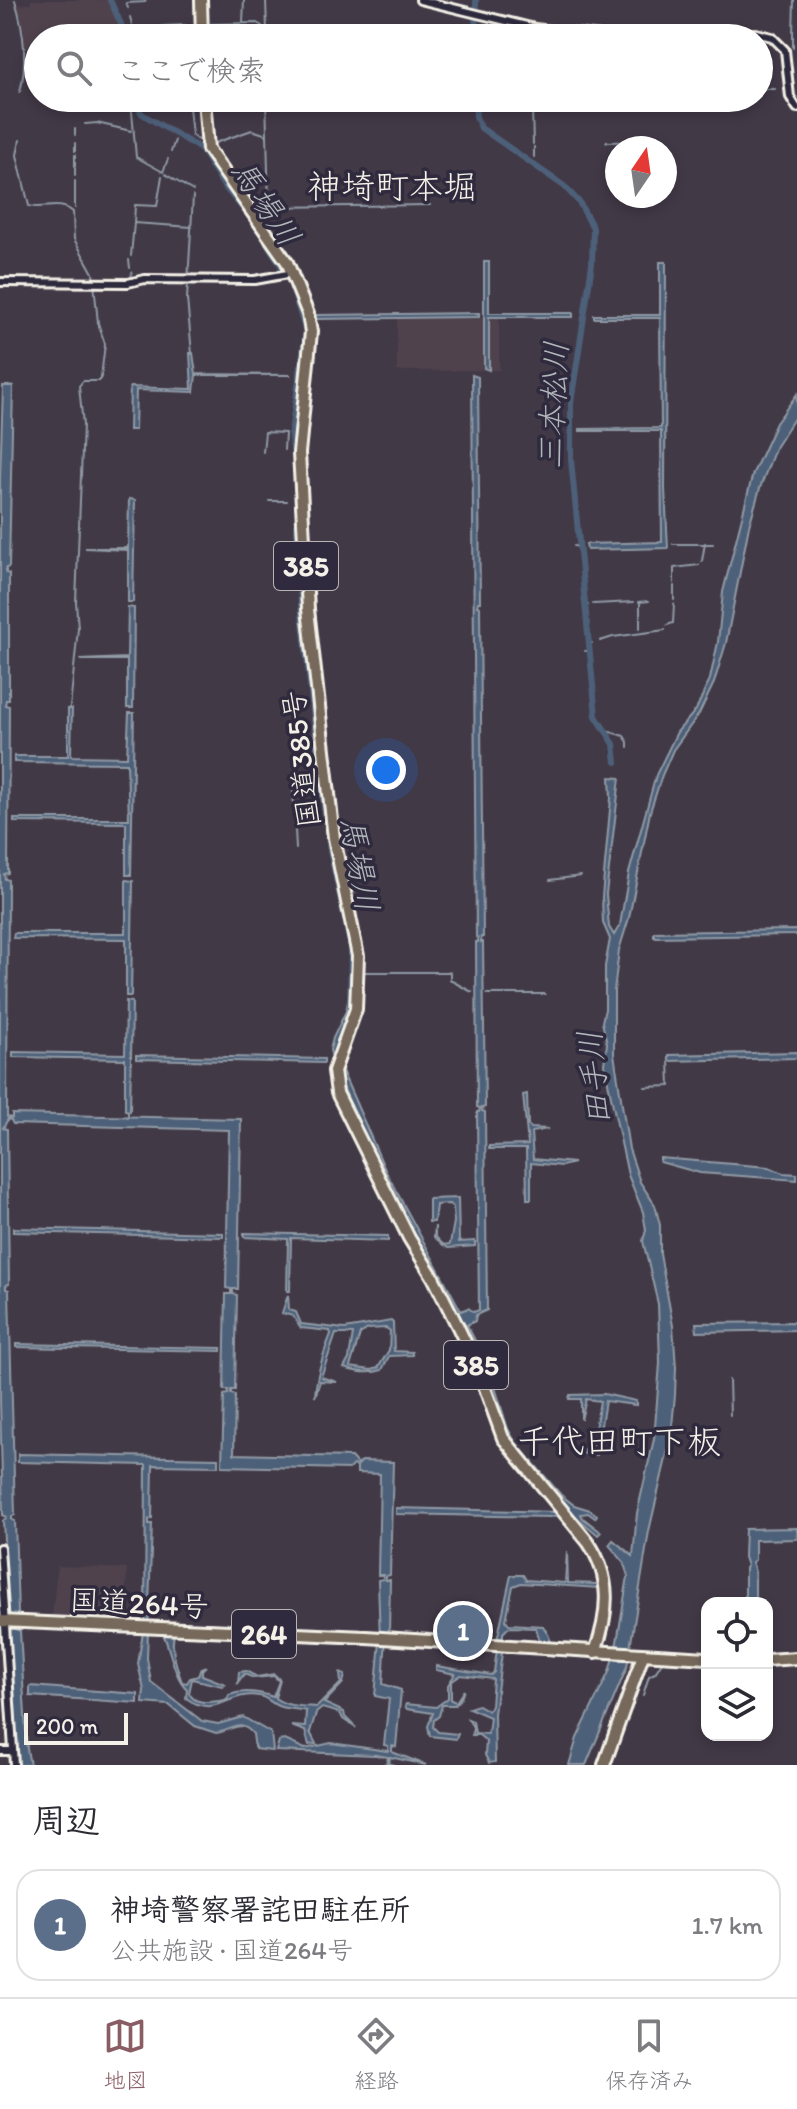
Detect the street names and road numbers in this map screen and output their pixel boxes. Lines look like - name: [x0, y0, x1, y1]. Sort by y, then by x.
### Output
- road number: 385: [274, 542, 338, 590]
- street label: 国道385号: [274, 688, 328, 830]
- road number: 385: [444, 1341, 508, 1389]
- street label: 国道264号: [68, 1581, 210, 1625]
- road number: 264: [232, 1610, 296, 1658]

